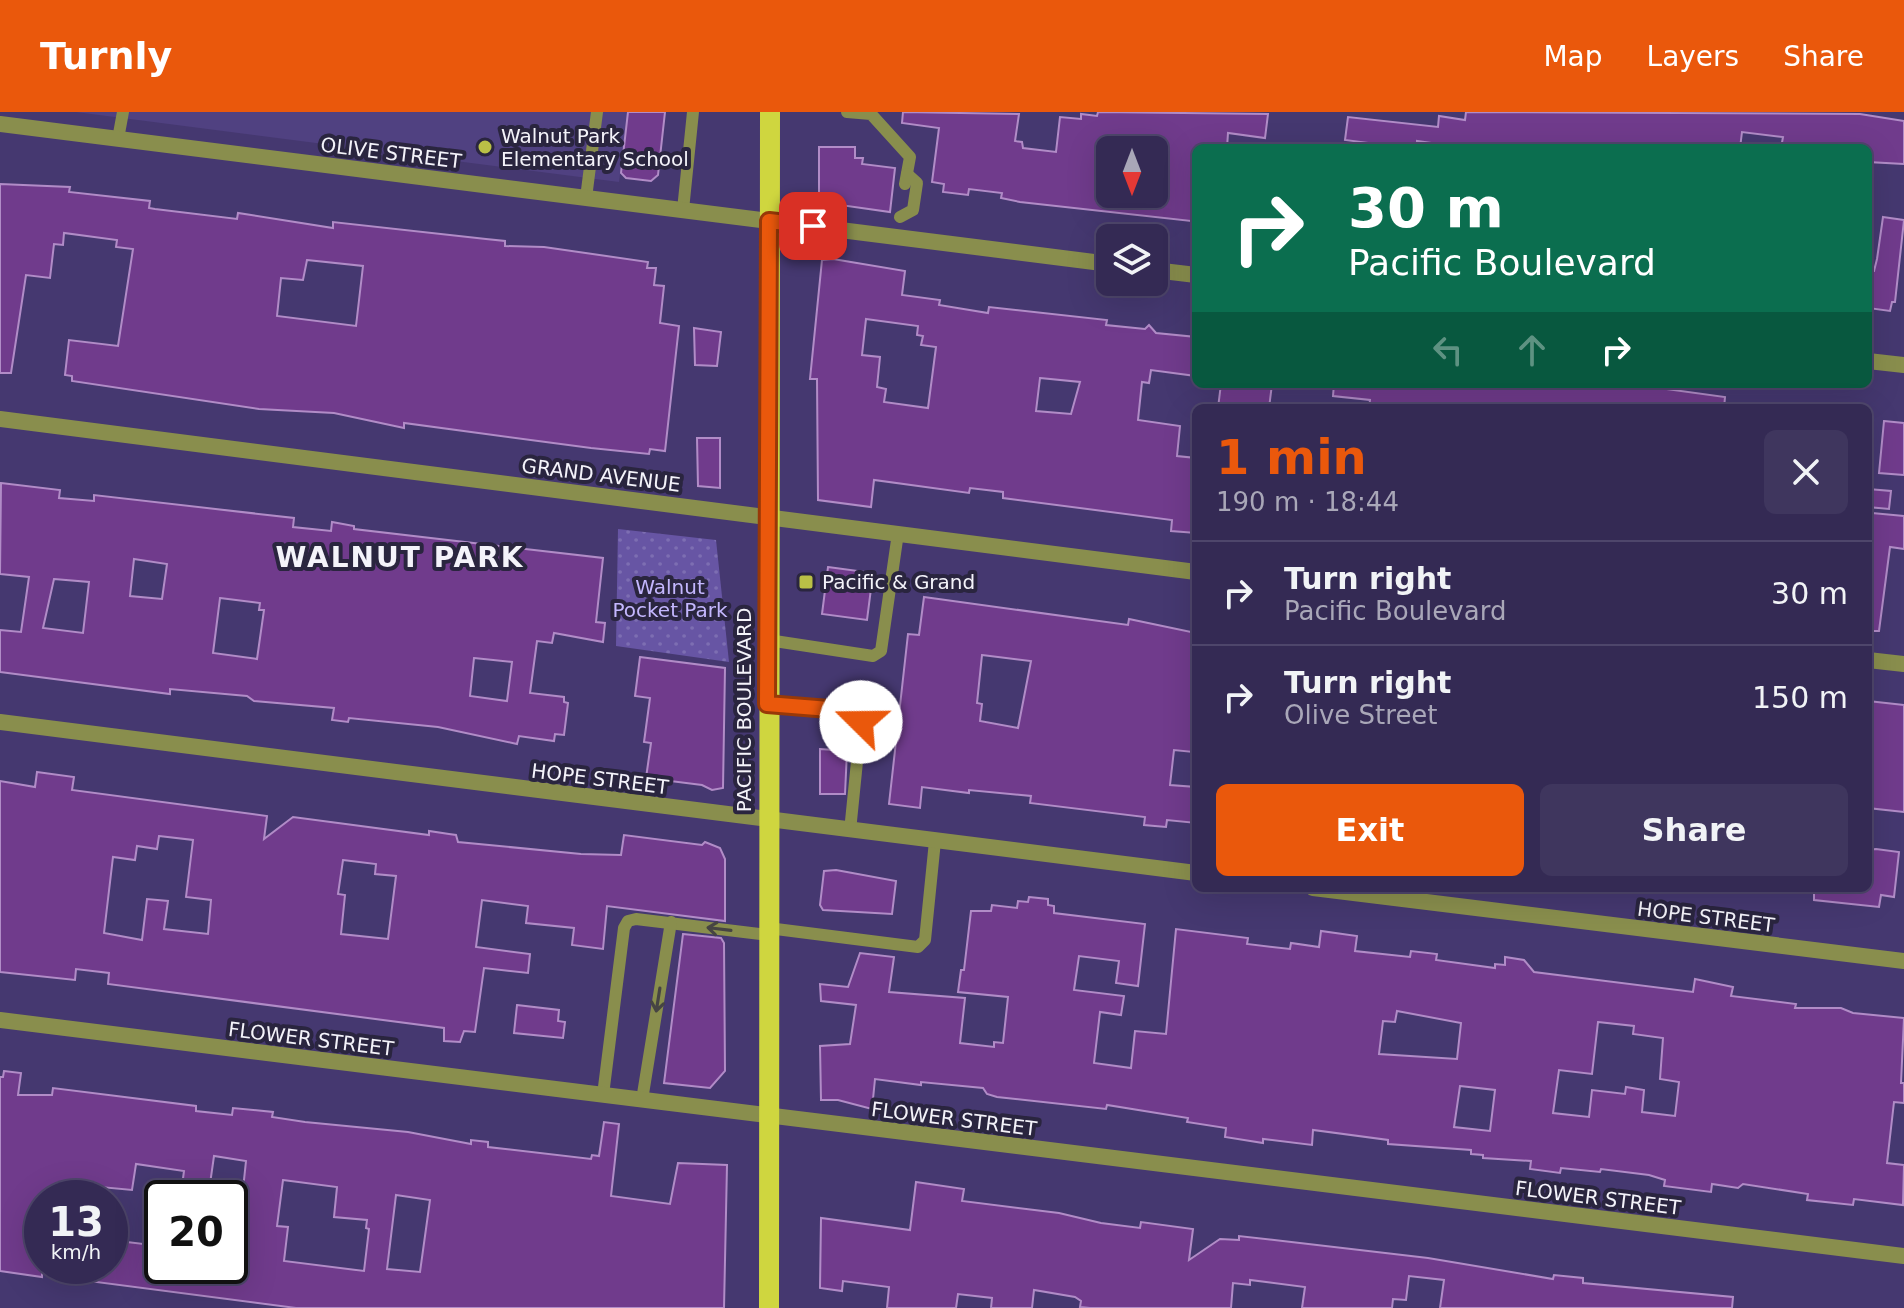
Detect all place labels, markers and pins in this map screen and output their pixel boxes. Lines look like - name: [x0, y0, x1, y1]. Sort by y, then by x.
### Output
- place label: Walnut Park Elementary School: [501, 124, 689, 171]
- marker: Walnut Park Elementary School: [476, 138, 494, 156]
- pin: [779, 192, 847, 260]
- place label: Pacific & Grand: [822, 570, 975, 594]
- marker: Pacific & Grand: [797, 573, 815, 591]

